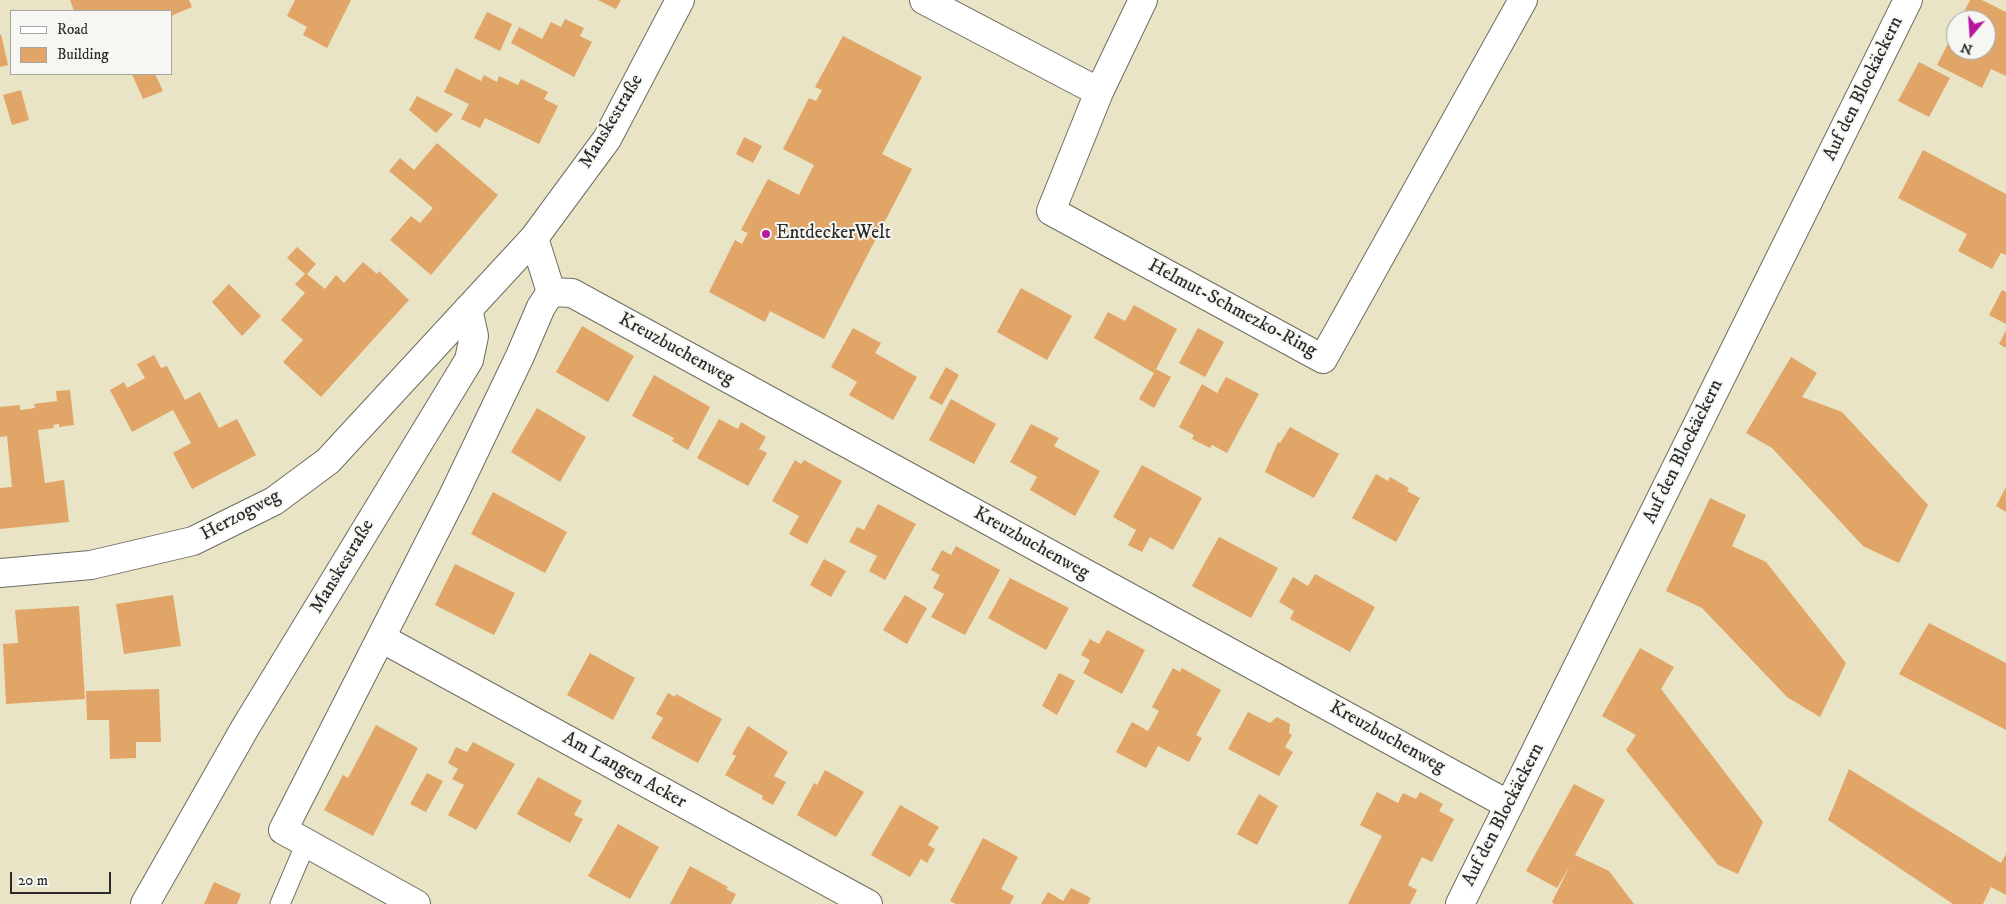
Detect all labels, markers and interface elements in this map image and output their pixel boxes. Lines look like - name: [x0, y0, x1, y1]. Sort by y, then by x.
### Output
- legend: [10, 10, 172, 75]
- north arrow: [1946, 10, 1996, 60]
- street label: Auf den Blockäckern: [1819, 13, 1909, 165]
- text: Road: [57, 20, 88, 39]
- text: N: [1958, 38, 1975, 59]
- text: Building: [57, 45, 109, 64]
- street label: Manskestraße: [575, 71, 649, 173]
- place label: EntdeckerWelt: [776, 223, 891, 245]
- marker: EntdeckerWelt: [760, 228, 772, 240]
- street label: Helmut-Schmezko-Ring: [1144, 255, 1320, 363]
- street label: Kreuzbuchenweg: [614, 309, 738, 391]
- street label: Auf den Blockäckern: [1639, 376, 1729, 528]
- street label: Herzogweg: [197, 486, 285, 546]
- street label: Kreuzbuchenweg: [969, 503, 1093, 585]
- street label: Manskestraße: [306, 516, 380, 618]
- street label: Kreuzbuchenweg: [1325, 697, 1449, 779]
- street label: Am Langen Acker: [558, 728, 690, 814]
- street label: Auf den Blockäckern: [1458, 740, 1550, 890]
- scale bar: [12, 862, 114, 894]
- text: 20 m: [18, 871, 48, 890]

